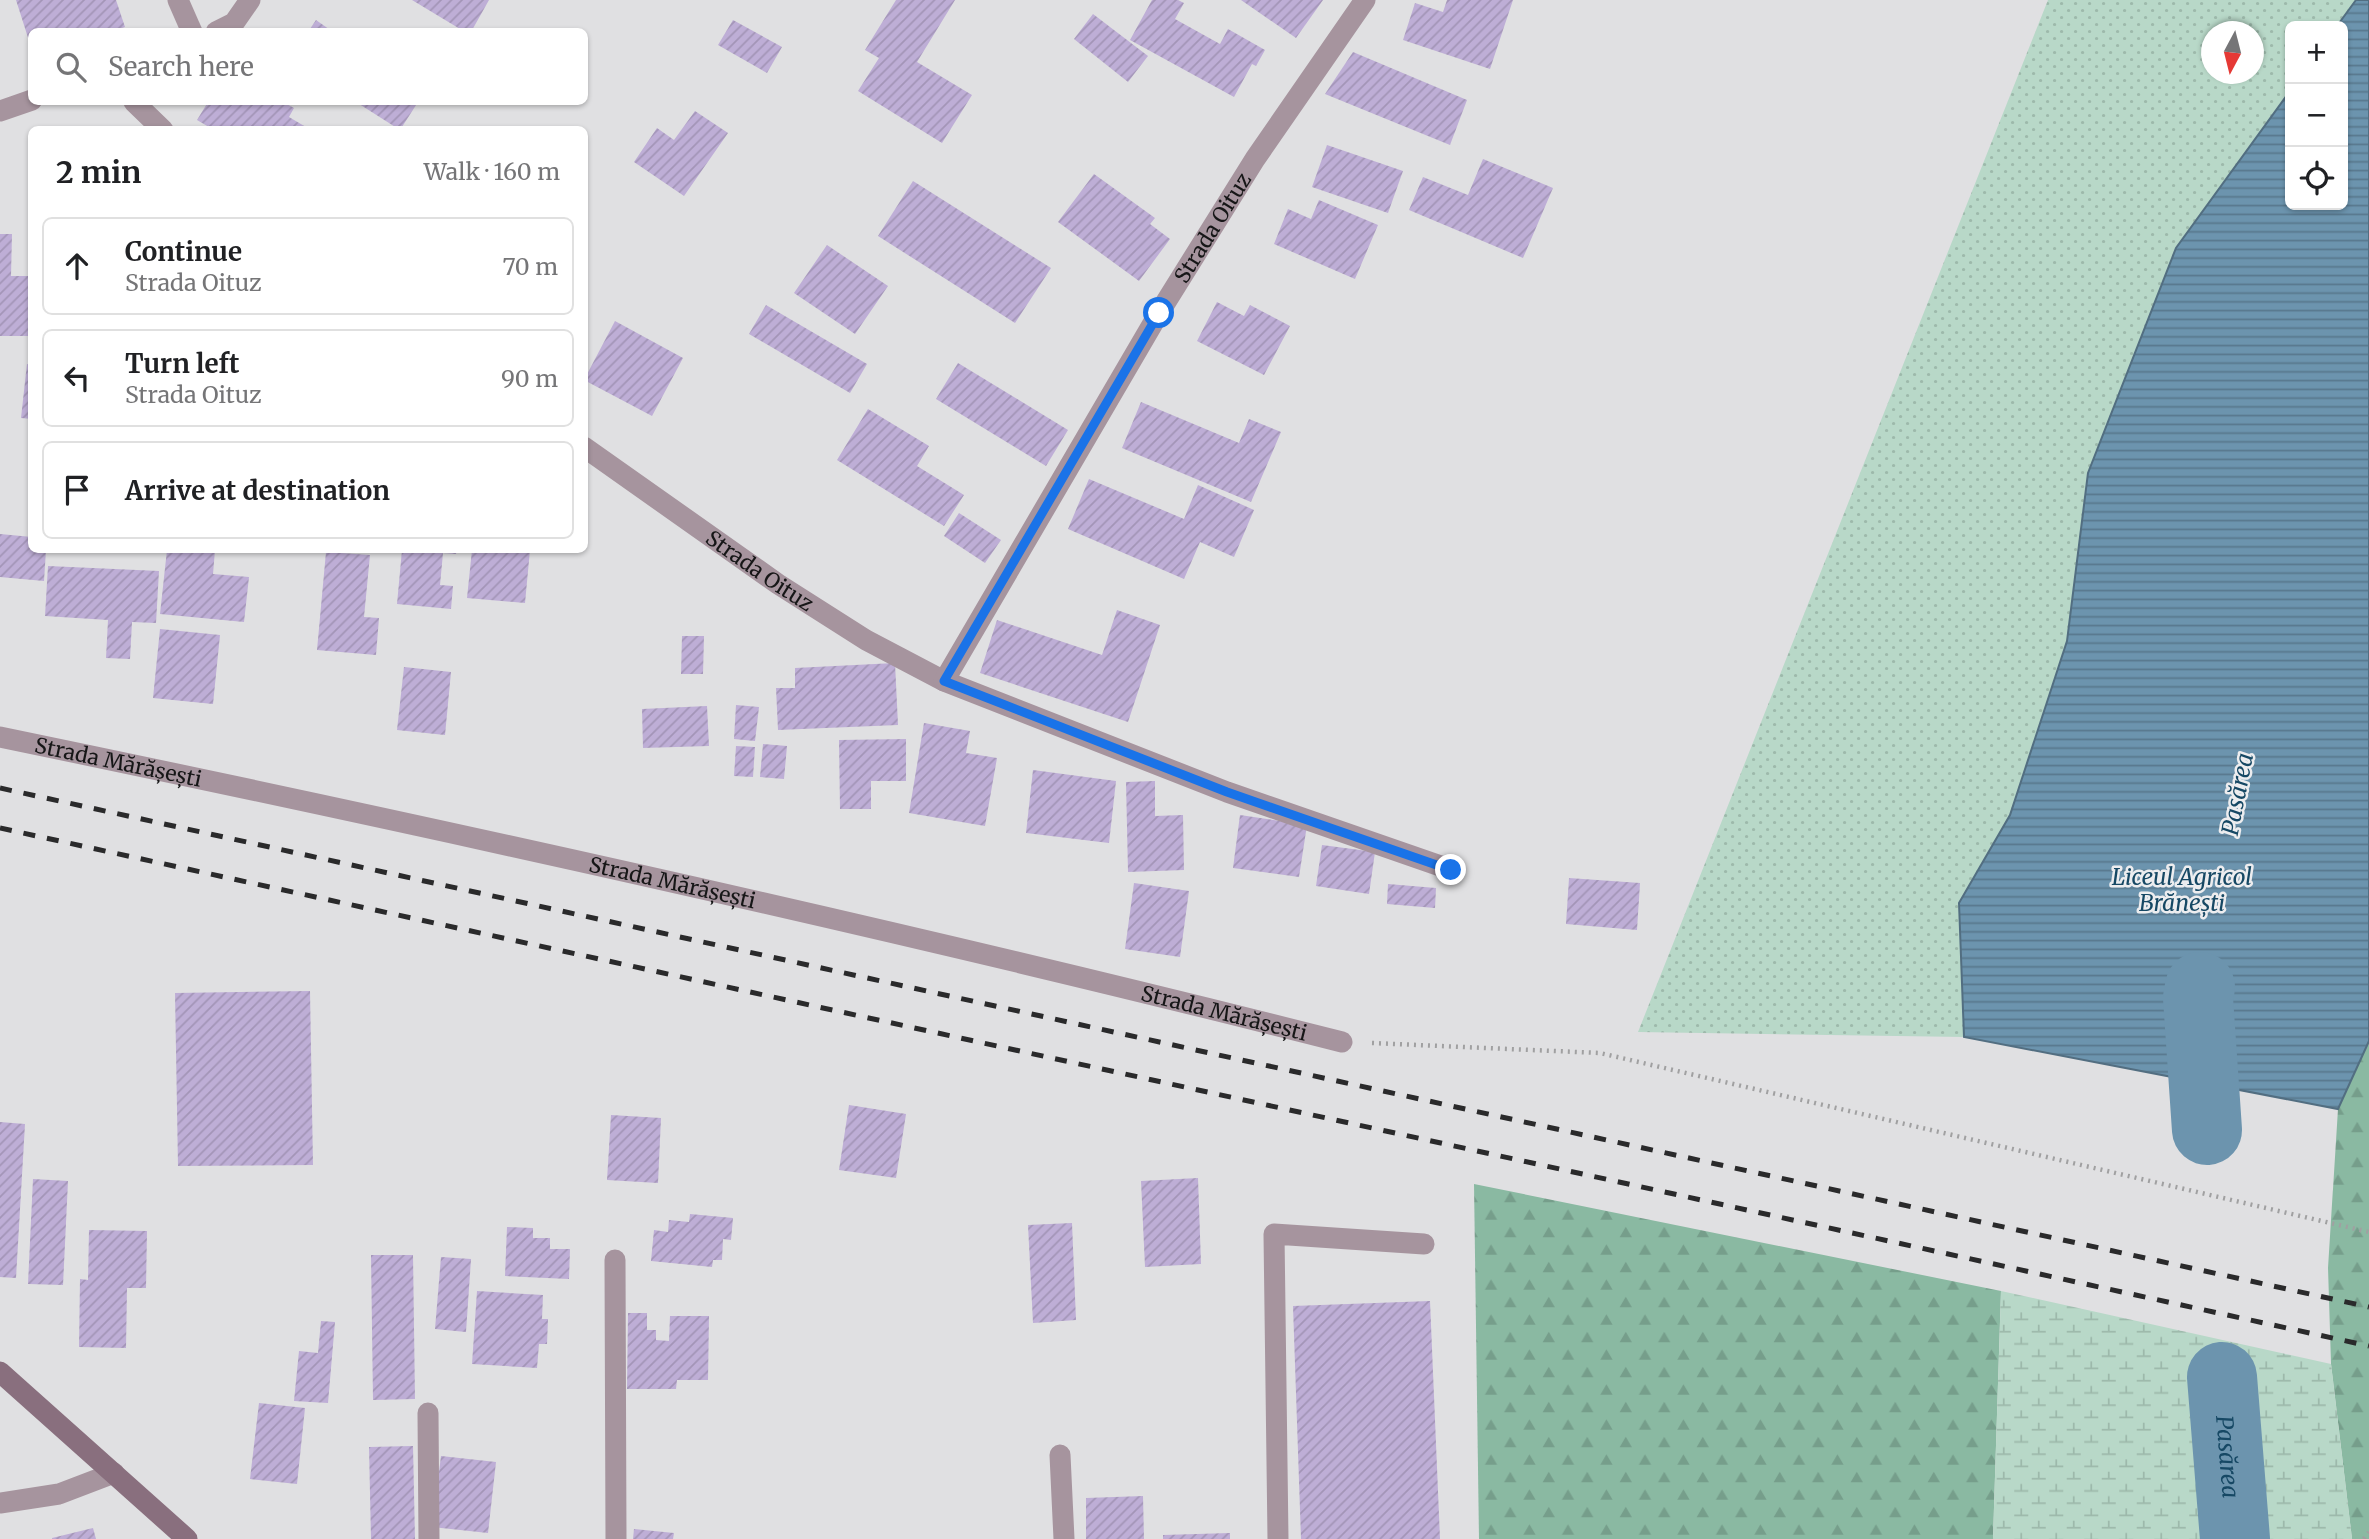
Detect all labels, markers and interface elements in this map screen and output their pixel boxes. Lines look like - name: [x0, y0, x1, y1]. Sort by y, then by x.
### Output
- north arrow: [2201, 21, 2264, 84]
- map controls: [2285, 21, 2348, 210]
- button: +: [2285, 21, 2348, 84]
- search box: [28, 28, 588, 105]
- icon: search: [52, 48, 90, 86]
- text: Search here: [108, 50, 254, 83]
- button: −: [2285, 84, 2348, 147]
- button: locate: [2285, 147, 2348, 210]
- text: 2 min: [56, 153, 141, 191]
- text: Walk · 160 m: [424, 157, 560, 186]
- street label: Strada Oituz: [1168, 167, 1257, 288]
- text: Continue: [125, 235, 242, 268]
- icon: ahead: [58, 247, 96, 285]
- text: 70 m: [502, 252, 558, 281]
- text: Strada Oituz: [125, 268, 262, 297]
- route start: [1143, 297, 1174, 328]
- text: Turn left: [125, 347, 239, 380]
- icon: left: [58, 359, 96, 397]
- text: 90 m: [501, 364, 558, 393]
- text: Strada Oituz: [125, 380, 262, 409]
- icon: arrive: [58, 471, 96, 509]
- text: Arrive at destination: [125, 474, 390, 507]
- street label: Strada Oituz: [701, 524, 819, 617]
- street label: Strada Mărășești: [32, 731, 205, 792]
- water label: Pasărea: [2215, 750, 2259, 838]
- street label: Strada Mărășești: [587, 850, 759, 914]
- route end: [1435, 854, 1466, 885]
- water label: Liceul Agricol Brănești: [2112, 862, 2252, 917]
- street label: Strada Mărășești: [1139, 979, 1310, 1046]
- water label: Pasărea: [2211, 1414, 2246, 1499]

